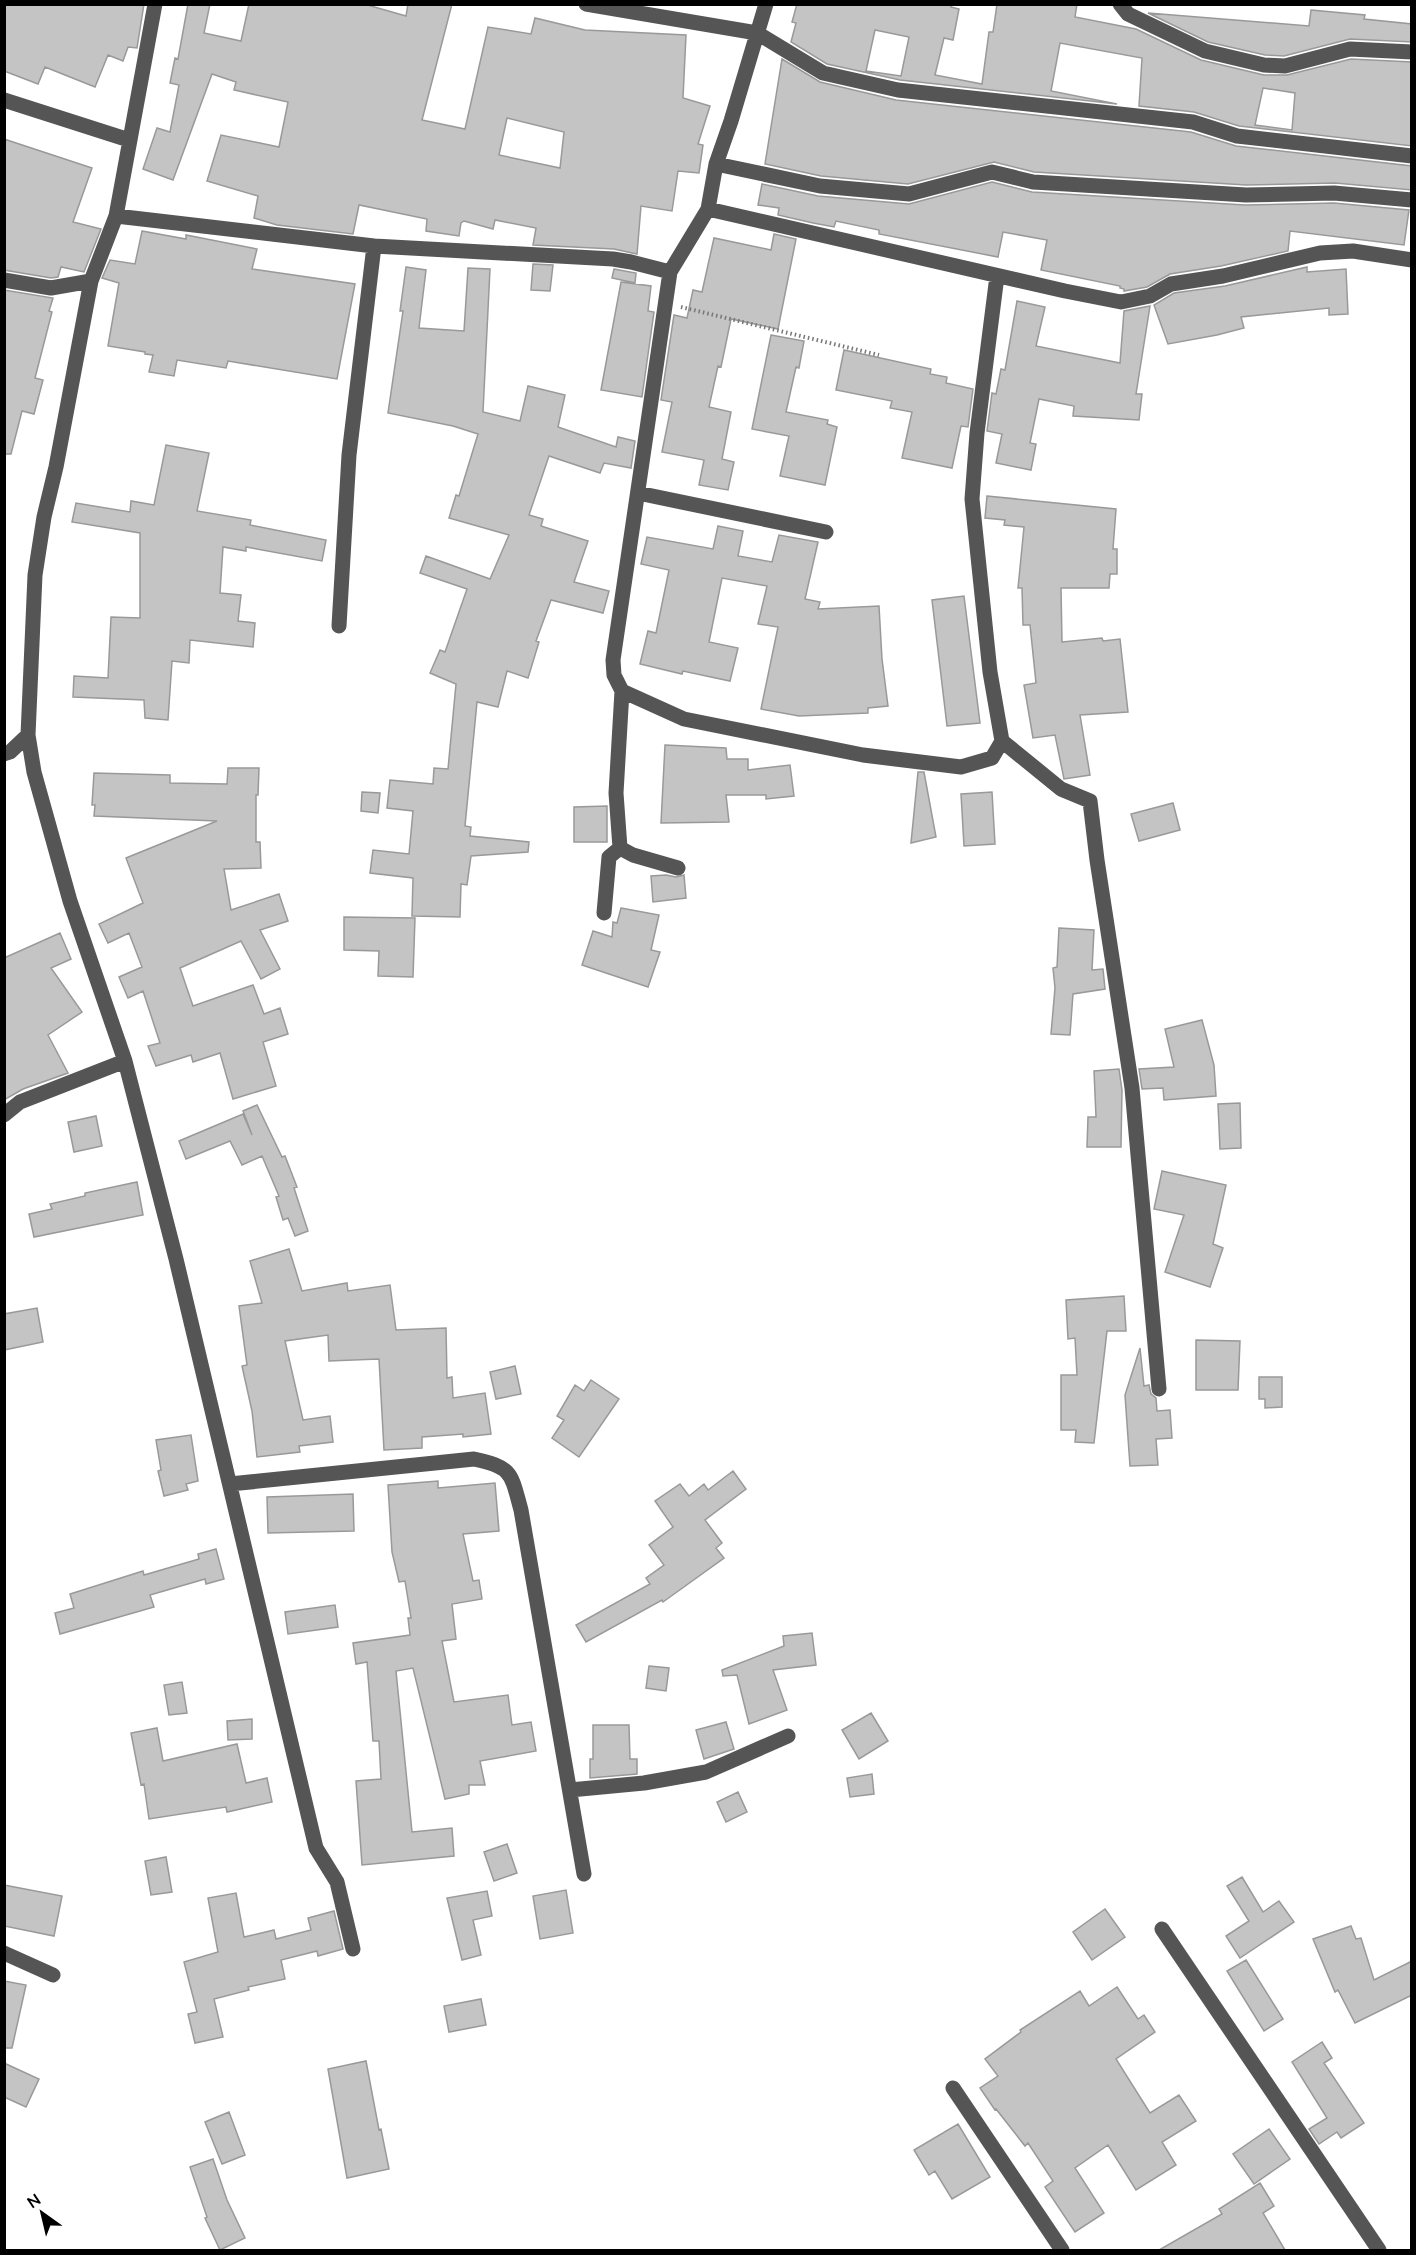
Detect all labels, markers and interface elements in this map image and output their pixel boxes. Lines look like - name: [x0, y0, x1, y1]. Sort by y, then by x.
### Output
- north arrow: [12, 2183, 72, 2243]
- text: N: [23, 2189, 44, 2212]

